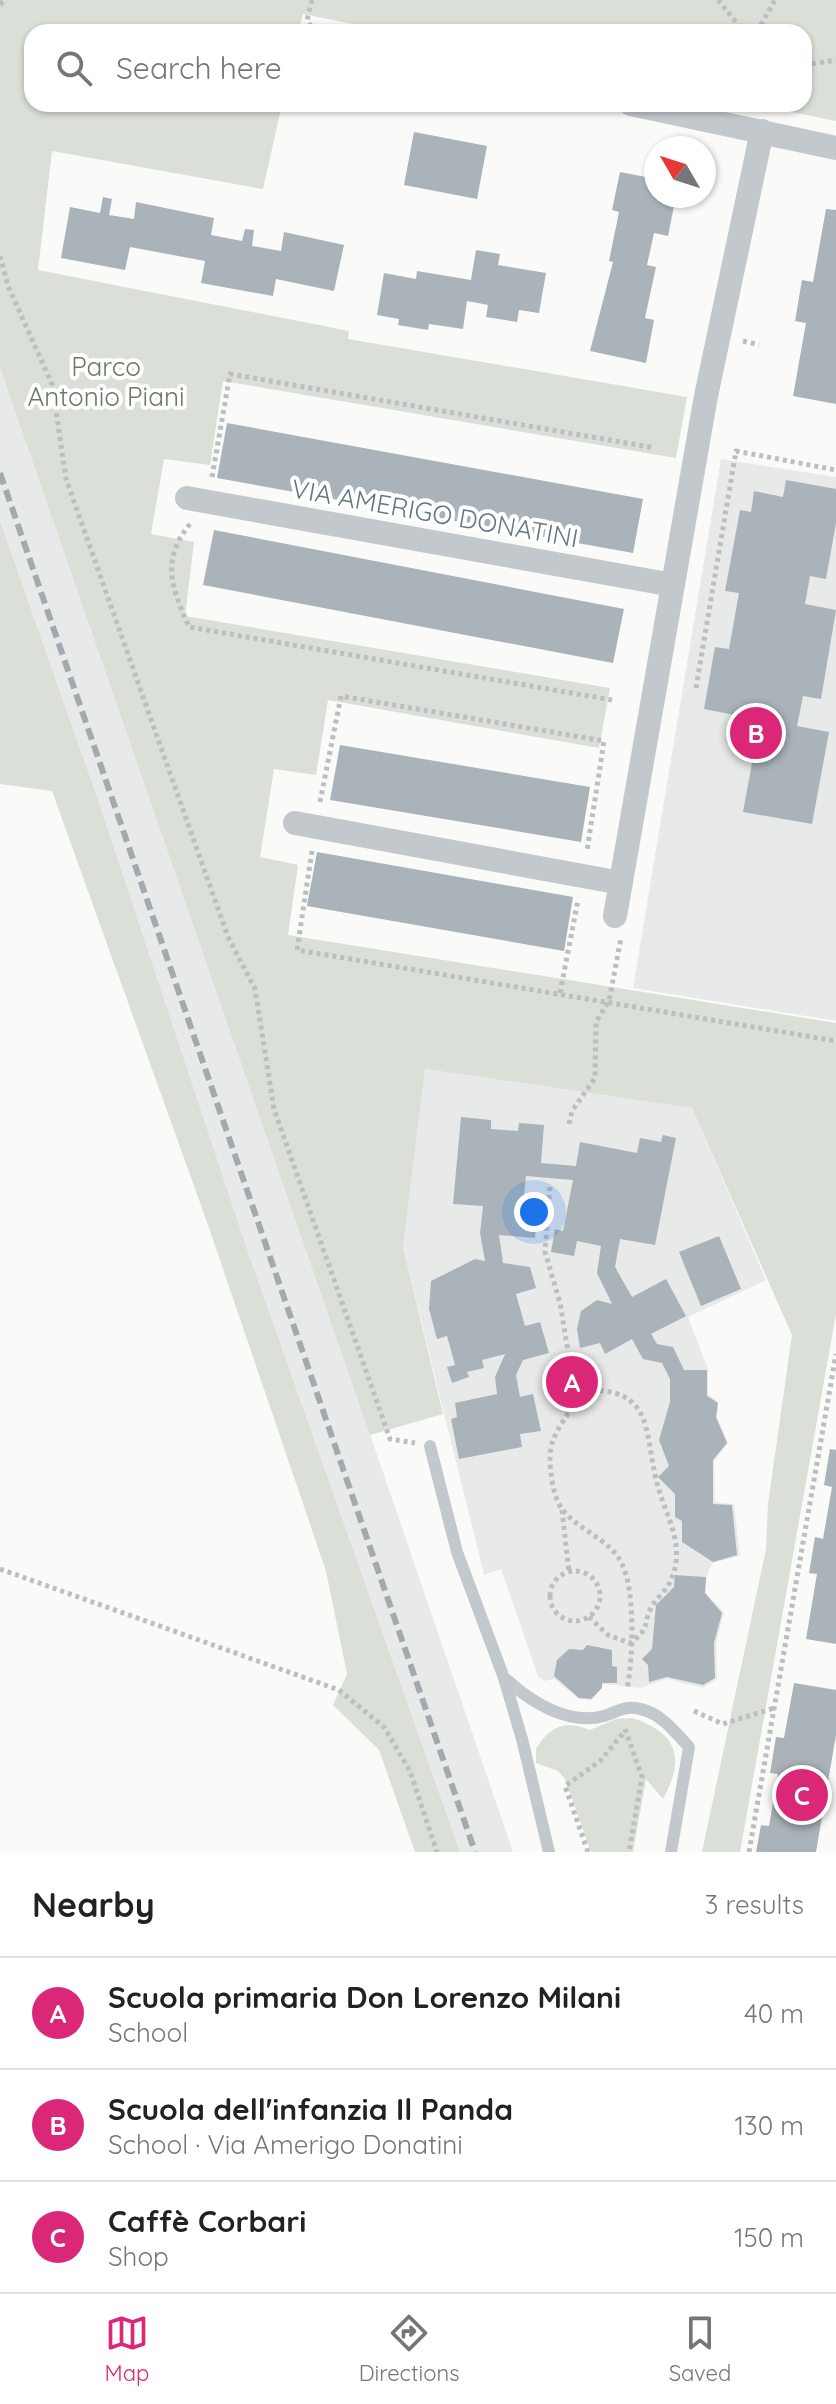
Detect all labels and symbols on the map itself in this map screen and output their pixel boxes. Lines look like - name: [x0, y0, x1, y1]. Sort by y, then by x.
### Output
- north arrow: [644, 136, 716, 208]
- park label: Parco Antonio Piani: [27, 350, 185, 413]
- street label: VIA AMERIGO DONATINI: [289, 472, 581, 554]
- pin: B: [730, 703, 782, 763]
- your location: [514, 1192, 554, 1232]
- pin: A: [546, 1352, 598, 1412]
- pin: C: [776, 1765, 828, 1825]

